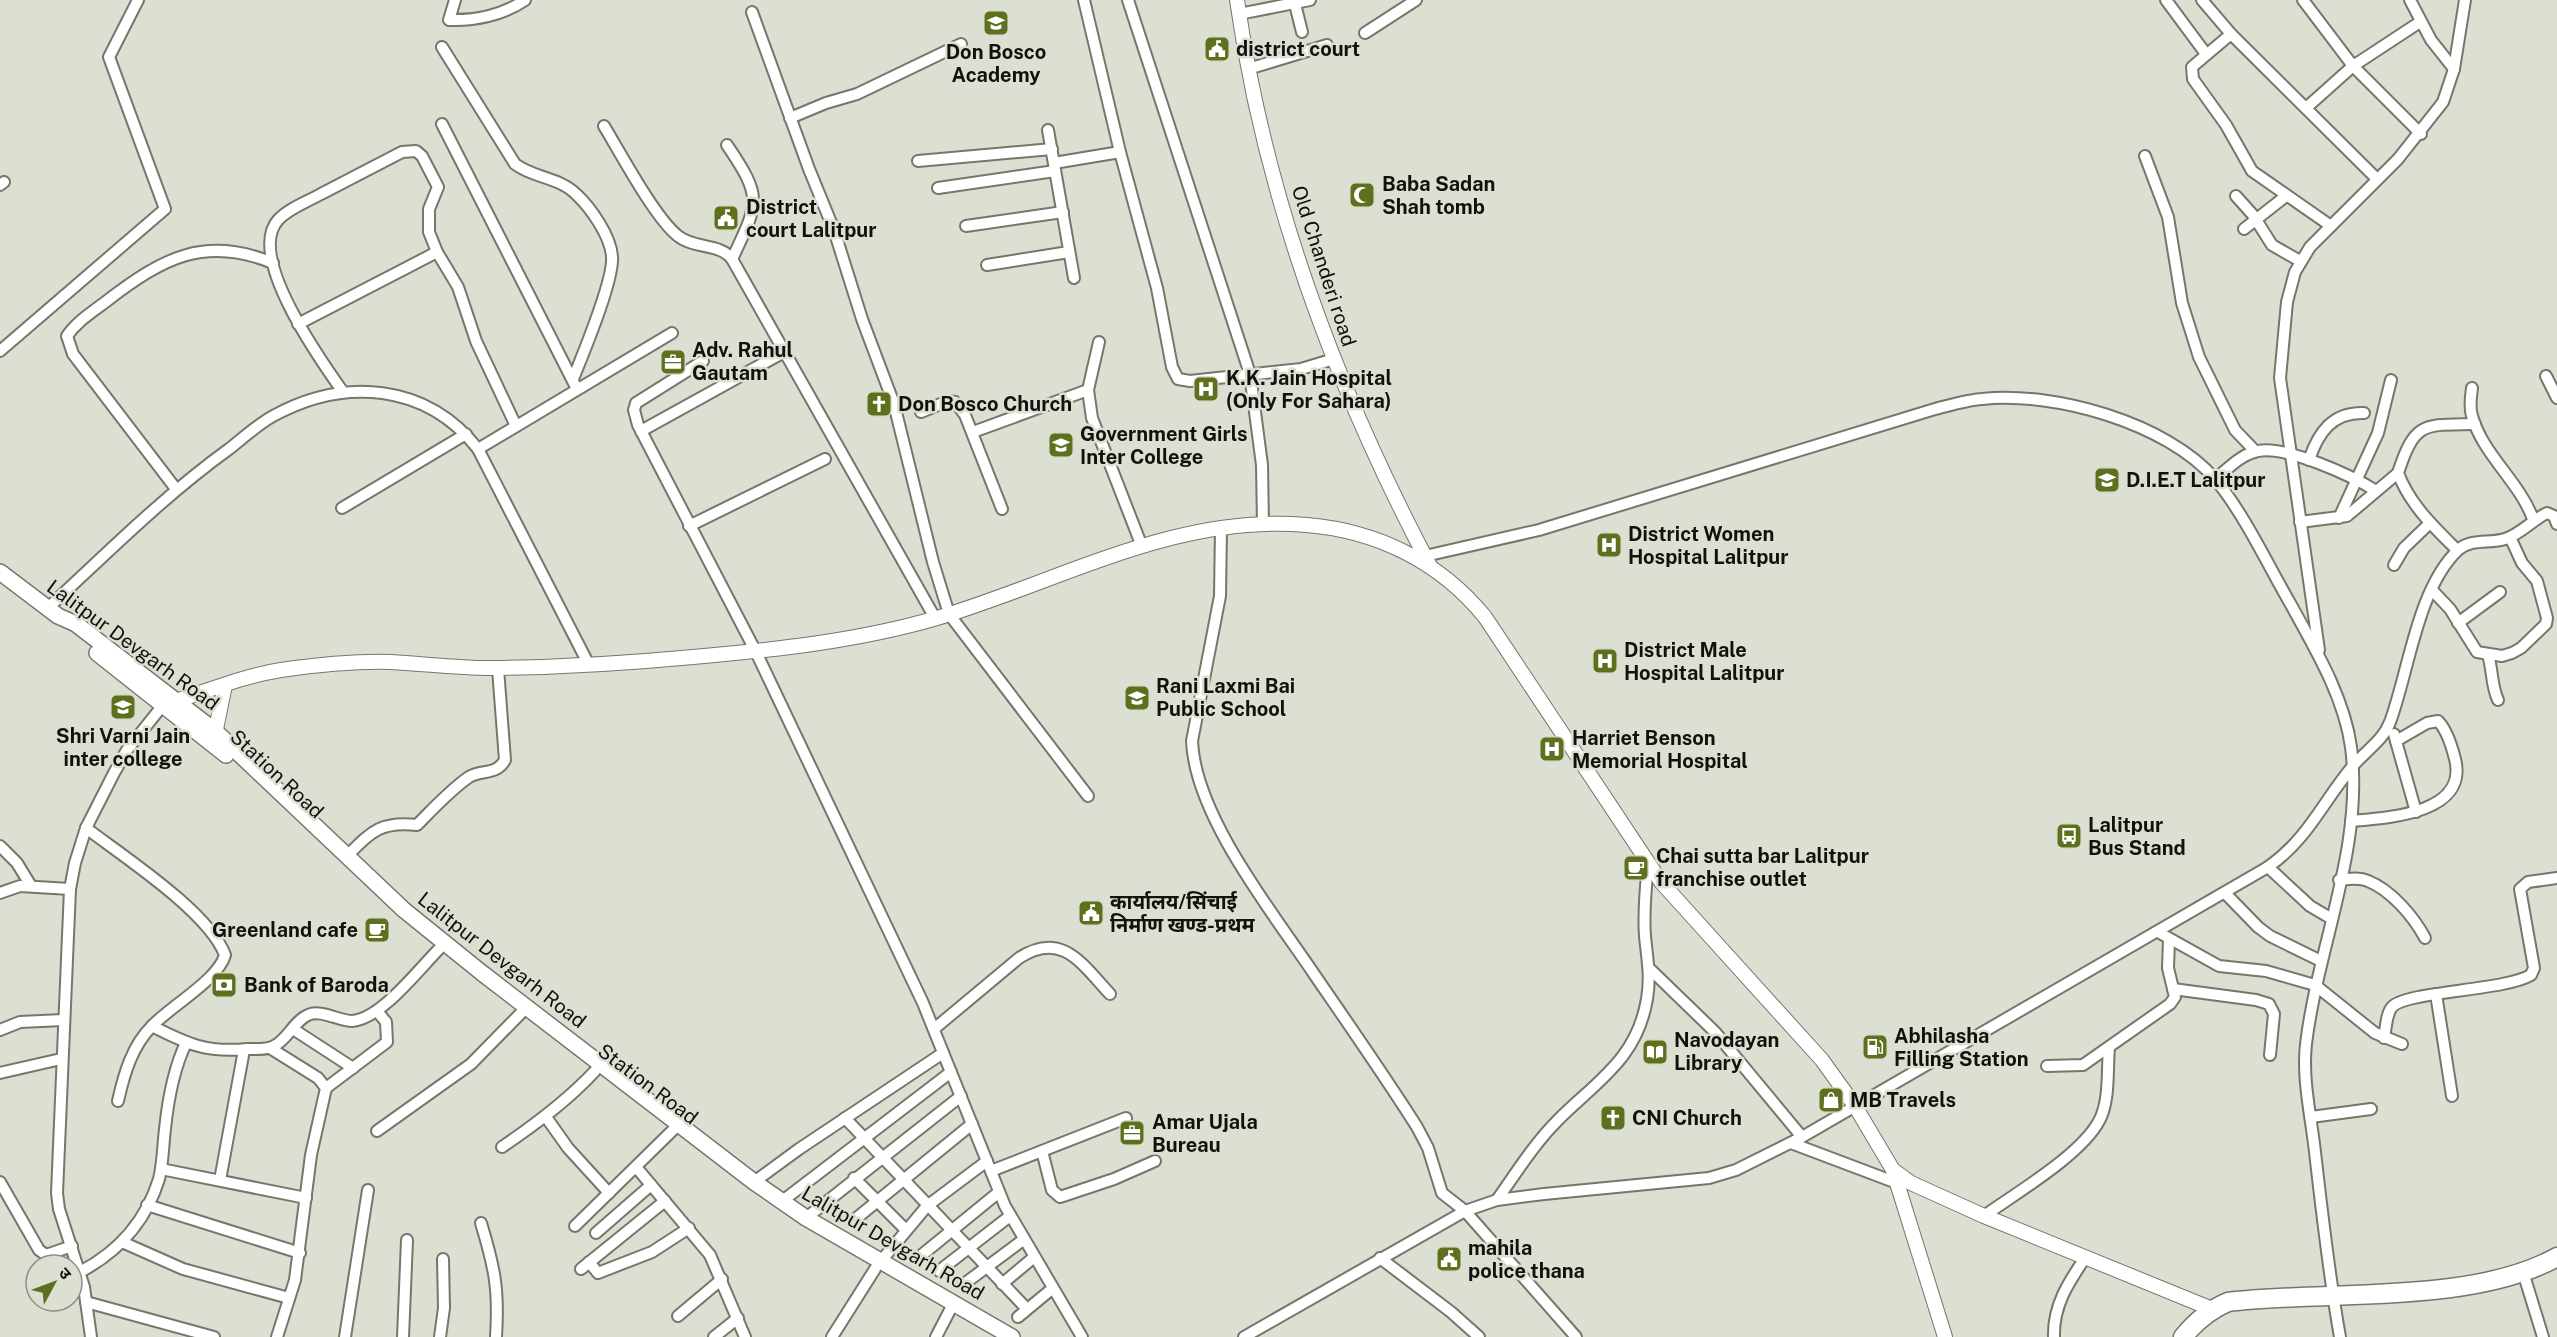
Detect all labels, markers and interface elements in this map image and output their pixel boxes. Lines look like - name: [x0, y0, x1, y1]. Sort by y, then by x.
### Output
- school or university icon: Don Bosco Academy: [981, 8, 1011, 38]
- public building icon: district court: [1202, 34, 1232, 64]
- place label: district court: [1236, 37, 1360, 61]
- place label: Don Bosco Academy: [946, 40, 1046, 87]
- place label: Baba Sadan Shah tomb: [1382, 172, 1495, 219]
- mosque icon: Baba Sadan Shah tomb: [1347, 180, 1377, 210]
- street label: Old Chanderi road: [1287, 183, 1361, 349]
- place label: District court Lalitpur: [746, 195, 876, 242]
- public building icon: District court Lalitpur: [711, 203, 741, 233]
- place label: Adv. Rahul Gautam: [692, 338, 793, 385]
- office icon: Adv. Rahul Gautam: [658, 347, 688, 377]
- place label: K.K. Jain Hospital (Only For Sahara): [1226, 366, 1392, 413]
- hospital icon: K.K. Jain Hospital (Only For Sahara): [1191, 374, 1221, 404]
- church icon: Don Bosco Church: [864, 389, 894, 419]
- place label: Don Bosco Church: [898, 392, 1072, 416]
- place label: Government Girls Inter College: [1080, 422, 1248, 469]
- school or university icon: Government Girls Inter College: [1046, 430, 1076, 460]
- school or university icon: D.I.E.T Lalitpur: [2092, 465, 2122, 495]
- place label: D.I.E.T Lalitpur: [2126, 468, 2265, 492]
- place label: District Women Hospital Lalitpur: [1628, 522, 1789, 569]
- hospital icon: District Women Hospital Lalitpur: [1594, 530, 1624, 560]
- street label: Lalitpur Devgarh Road: [42, 575, 224, 715]
- place label: District Male Hospital Lalitpur: [1624, 638, 1785, 685]
- hospital icon: District Male Hospital Lalitpur: [1590, 646, 1620, 676]
- place label: Rani Laxmi Bai Public School: [1156, 674, 1295, 721]
- school or university icon: Rani Laxmi Bai Public School: [1122, 683, 1152, 713]
- school or university icon: Shri Varni Jain inter college: [108, 692, 138, 722]
- place label: Shri Varni Jain inter college: [56, 724, 190, 771]
- street label: Station Road: [225, 725, 329, 823]
- place label: Harriet Benson Memorial Hospital: [1572, 726, 1748, 773]
- hospital icon: Harriet Benson Memorial Hospital: [1537, 734, 1567, 764]
- place label: Lalitpur Bus Stand: [2088, 813, 2186, 860]
- bus stop icon: Lalitpur Bus Stand: [2054, 821, 2084, 851]
- place label: Chai sutta bar Lalitpur franchise outlet: [1656, 844, 1869, 891]
- cafe icon: Chai sutta bar Lalitpur franchise outlet: [1621, 853, 1651, 883]
- street label: Lalitpur Devgarh Road: [413, 887, 591, 1033]
- place label: कार्यालय/सिंचाई निर्माण खण्ड-प्रथम: [1110, 890, 1255, 937]
- public building icon: कार्यालय/सिंचाई निर्माण खण्ड-प्रथम: [1076, 898, 1106, 928]
- cafe icon: Greenland cafe: [362, 915, 392, 945]
- place label: Greenland cafe: [212, 918, 358, 942]
- bank icon: Bank of Baroda: [209, 970, 239, 1000]
- place label: Bank of Baroda: [244, 973, 389, 997]
- place label: Abhilasha Filling Station: [1894, 1024, 2029, 1071]
- place label: Navodayan Library: [1674, 1028, 1779, 1075]
- fuel station icon: Abhilasha Filling Station: [1860, 1032, 1890, 1062]
- library icon: Navodayan Library: [1640, 1037, 1670, 1067]
- street label: Station Road: [593, 1039, 703, 1129]
- shop icon: MB Travels: [1816, 1085, 1846, 1115]
- place label: MB Travels: [1850, 1088, 1956, 1112]
- church icon: CNI Church: [1598, 1103, 1628, 1133]
- place label: CNI Church: [1632, 1106, 1742, 1130]
- place label: Amar Ujala Bureau: [1152, 1110, 1258, 1157]
- office icon: Amar Ujala Bureau: [1117, 1118, 1147, 1148]
- street label: Lalitpur Devgarh Road: [797, 1181, 989, 1305]
- place label: mahila police thana: [1468, 1236, 1585, 1283]
- public building icon: mahila police thana: [1434, 1244, 1464, 1274]
- north arrow: [24, 1253, 84, 1313]
- text: उ: [55, 1264, 76, 1284]

